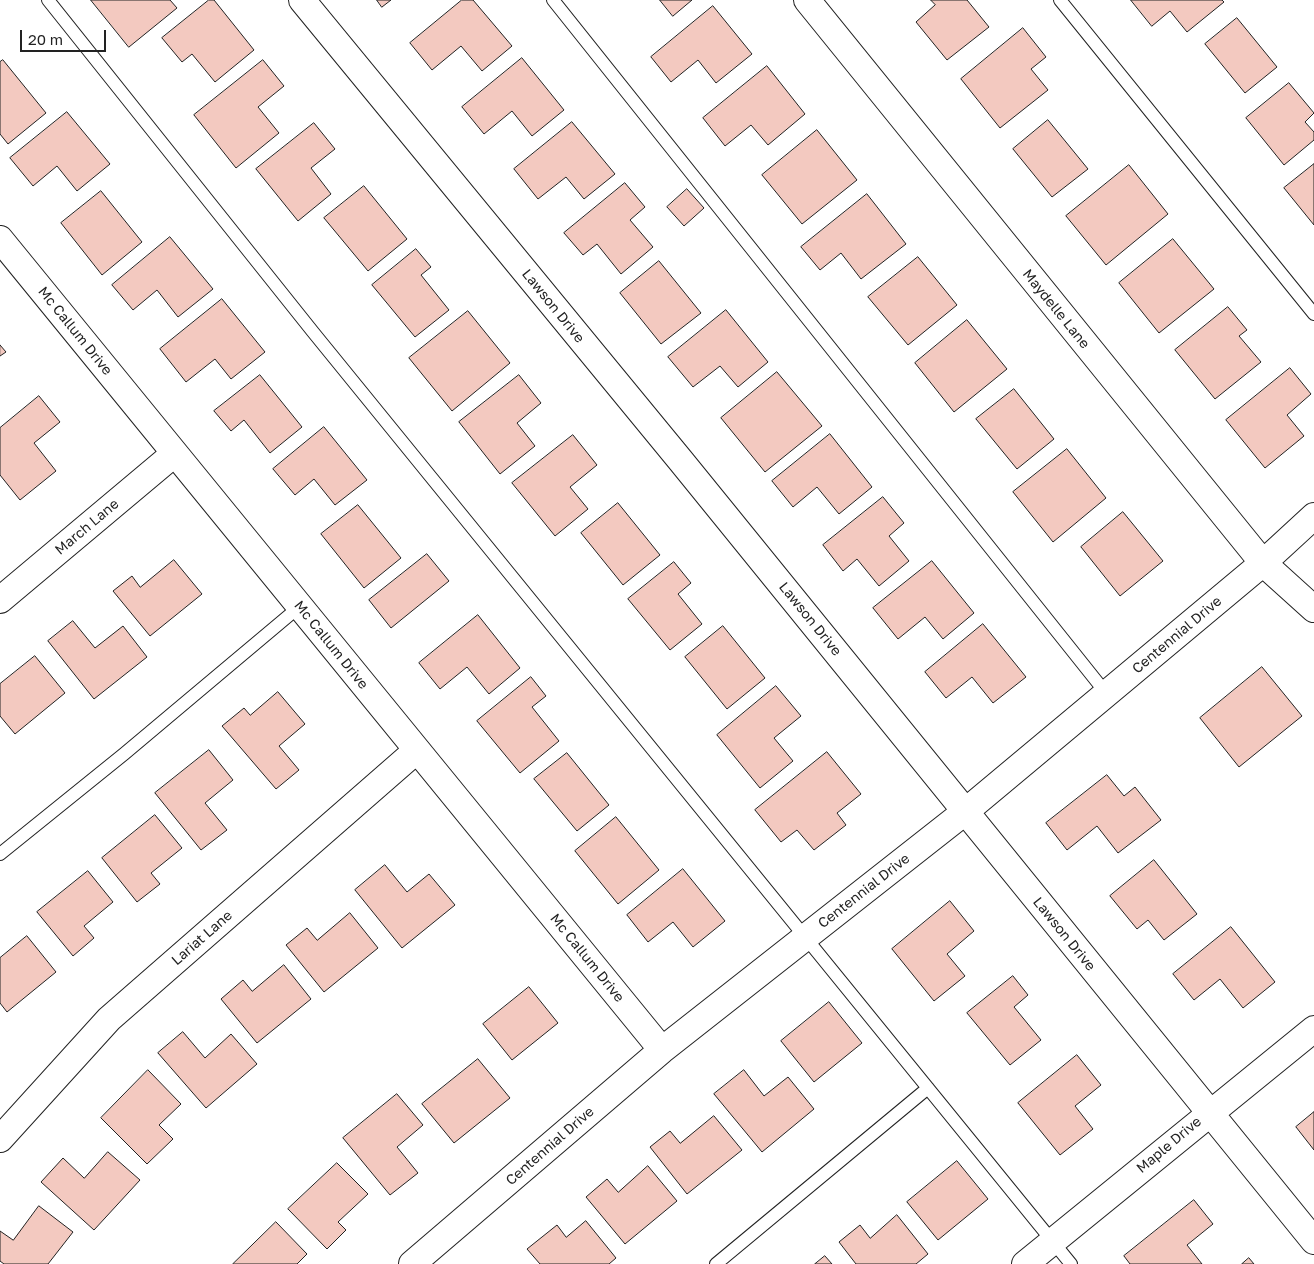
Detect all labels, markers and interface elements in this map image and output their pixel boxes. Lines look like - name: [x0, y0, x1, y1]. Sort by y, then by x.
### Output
- scale bar: [22, 20, 109, 52]
- text: 20 m: [28, 30, 63, 48]
- street label: Lawson Drive: [518, 266, 588, 346]
- street label: Maydelle Lane: [1019, 266, 1093, 352]
- street label: Mc Callum Drive: [34, 284, 116, 378]
- street label: March Lane: [52, 496, 122, 558]
- street label: Lawson Drive: [775, 579, 845, 659]
- street label: Centennial Drive: [1129, 593, 1225, 677]
- street label: Mc Callum Drive: [290, 598, 372, 692]
- street label: Centennial Drive: [815, 850, 913, 932]
- street label: Lawson Drive: [1029, 894, 1099, 974]
- street label: Lariat Lane: [168, 907, 236, 969]
- street label: Mc Callum Drive: [546, 911, 628, 1005]
- street label: Centennial Drive: [502, 1103, 598, 1189]
- street label: Maple Drive: [1133, 1113, 1205, 1177]

